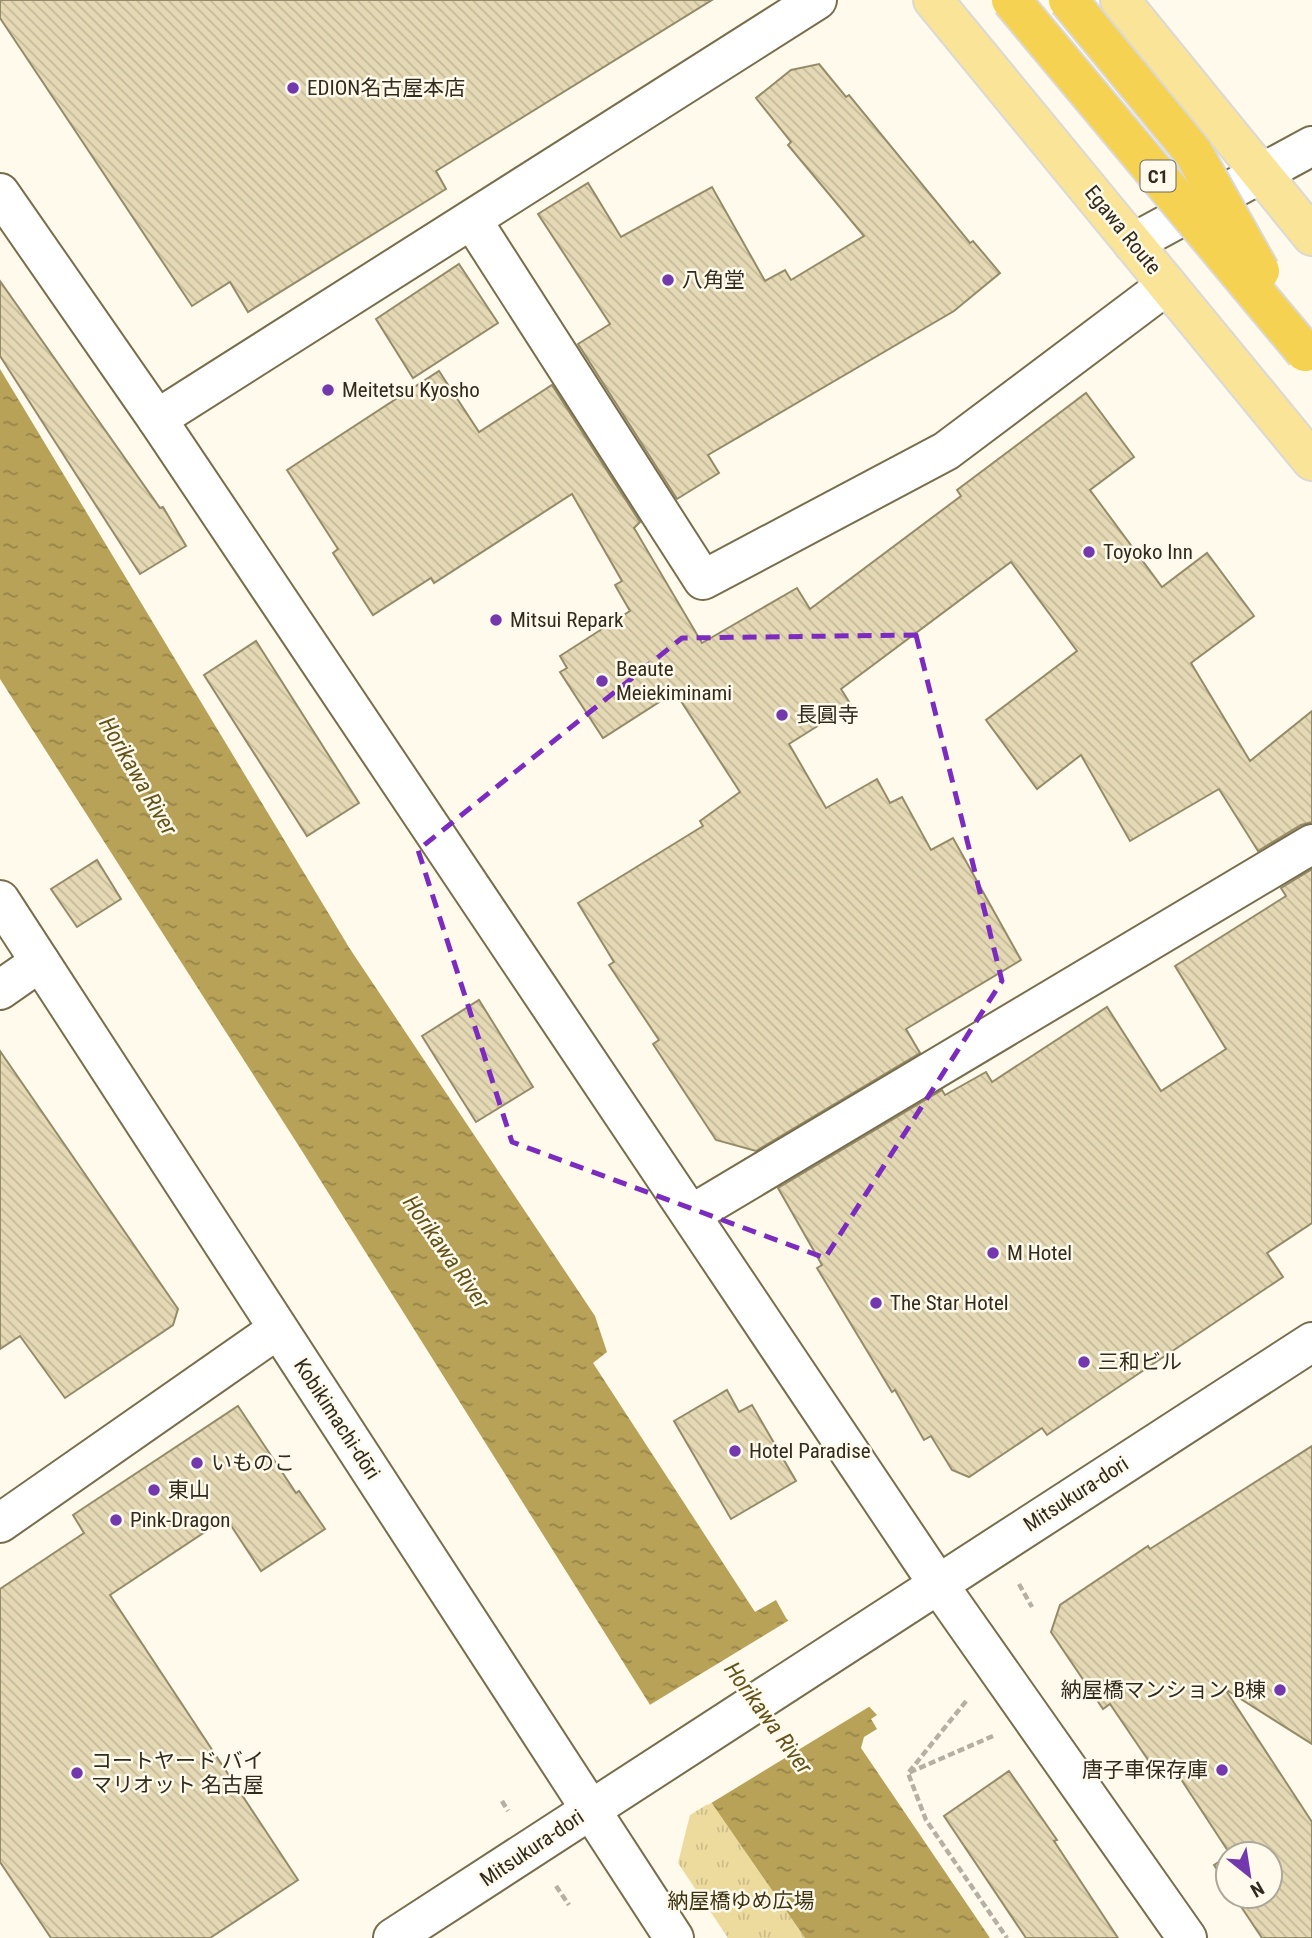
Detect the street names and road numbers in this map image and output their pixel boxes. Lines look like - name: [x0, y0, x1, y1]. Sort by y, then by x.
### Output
- road number: C1: [1140, 160, 1176, 192]
- street label: Egawa Route: [1080, 181, 1166, 279]
- street label: Kobikimachi-dōri: [289, 1354, 385, 1484]
- street label: Mitsukura-dori: [1019, 1451, 1133, 1537]
- street label: Mitsukura-dori: [476, 1805, 588, 1891]

